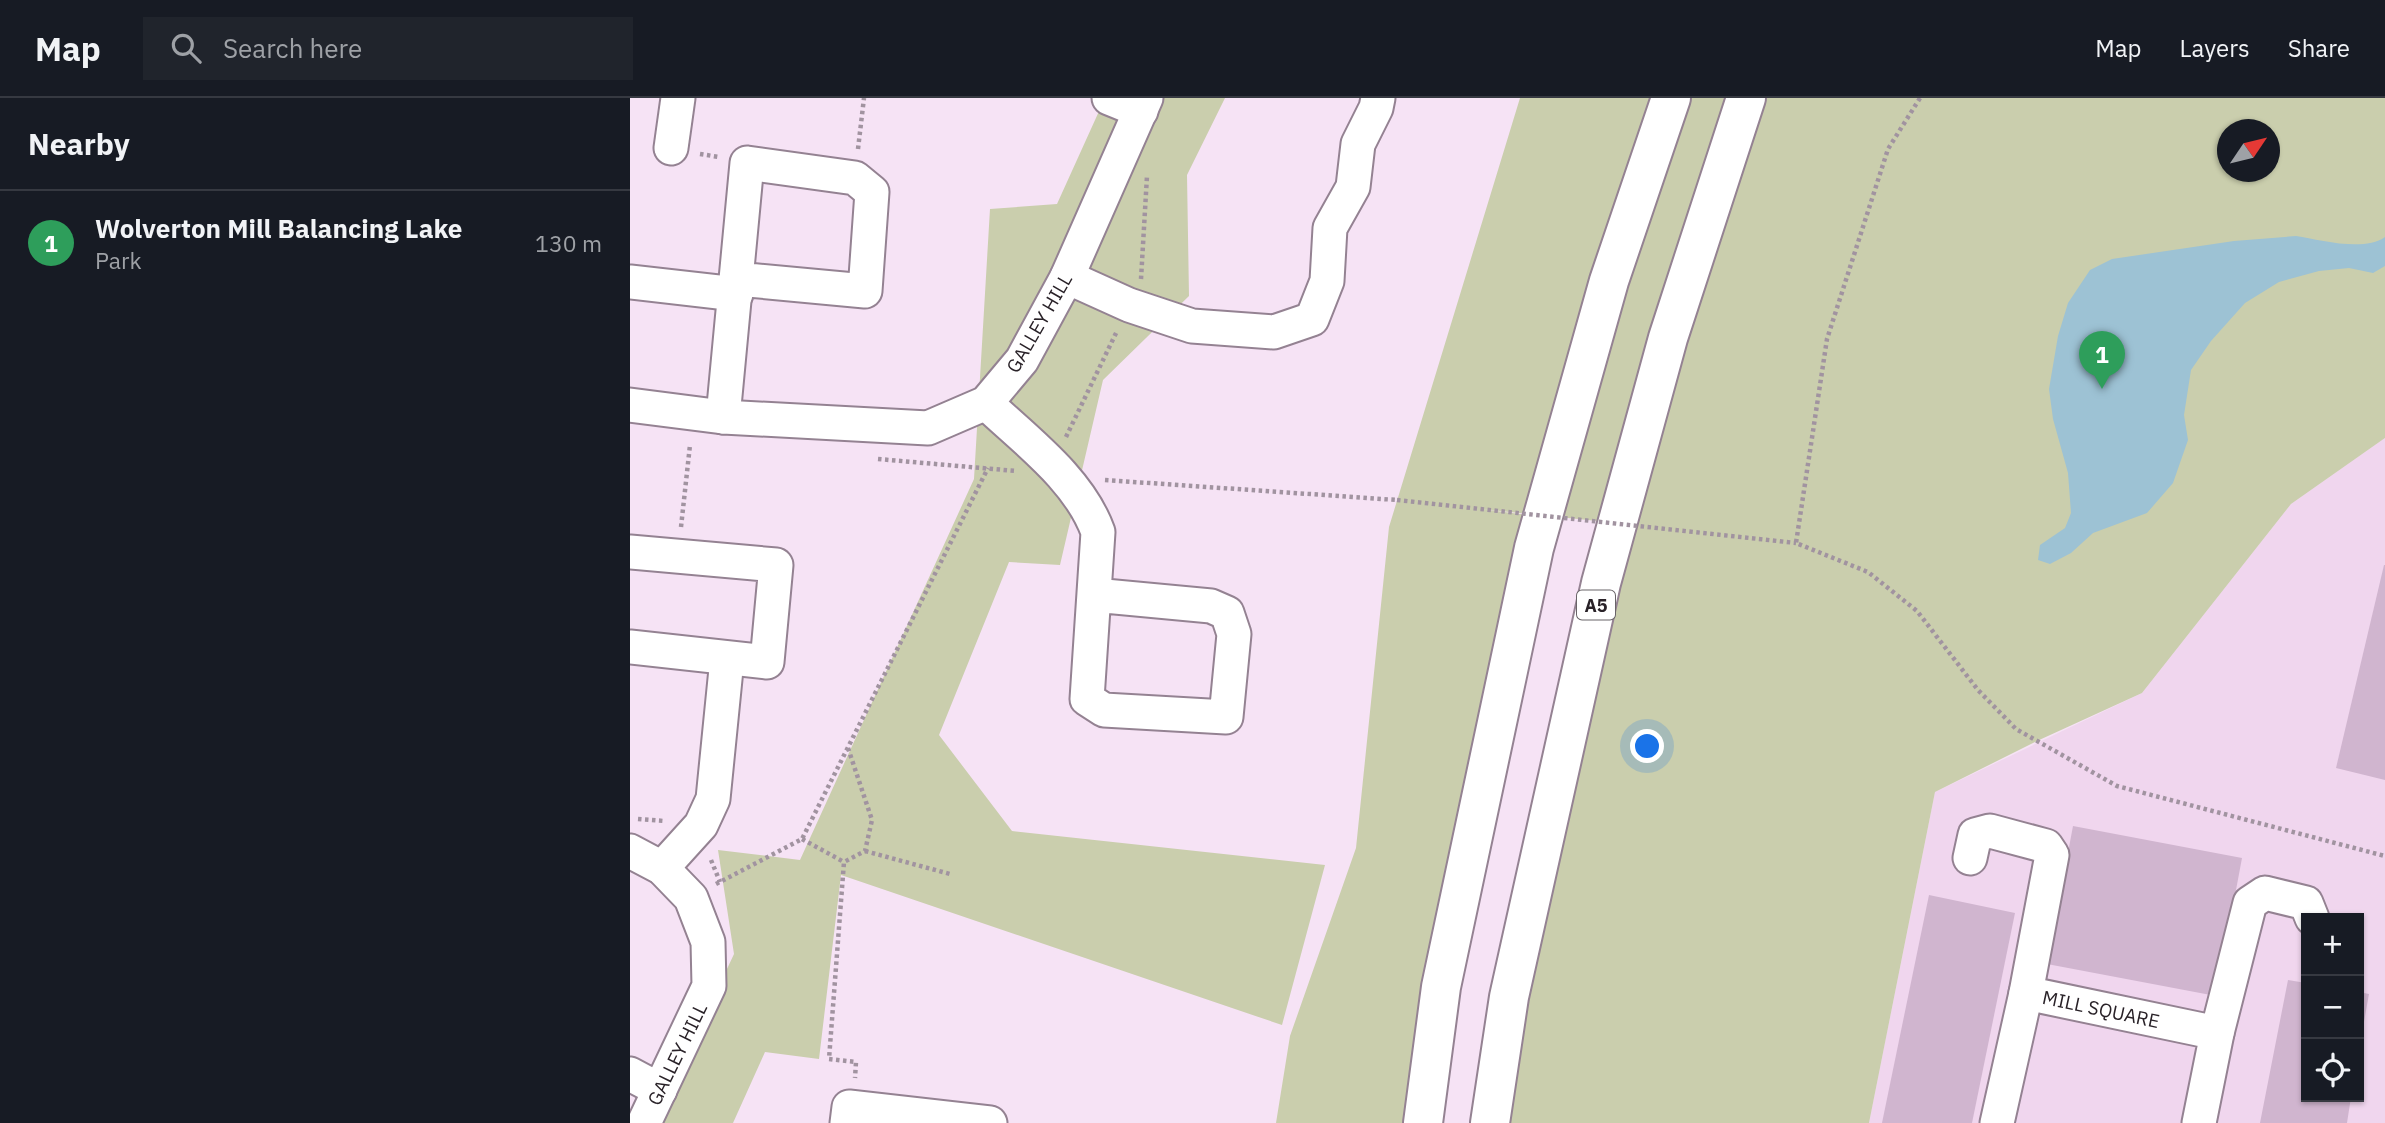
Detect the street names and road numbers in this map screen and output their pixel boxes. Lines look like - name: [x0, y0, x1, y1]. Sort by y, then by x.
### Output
- street label: GALLEY HILL: [1001, 269, 1077, 377]
- road number: A5: [1577, 590, 1615, 620]
- street label: MILL SQUARE: [2040, 985, 2162, 1033]
- street label: GALLEY HILL: [642, 999, 712, 1109]

